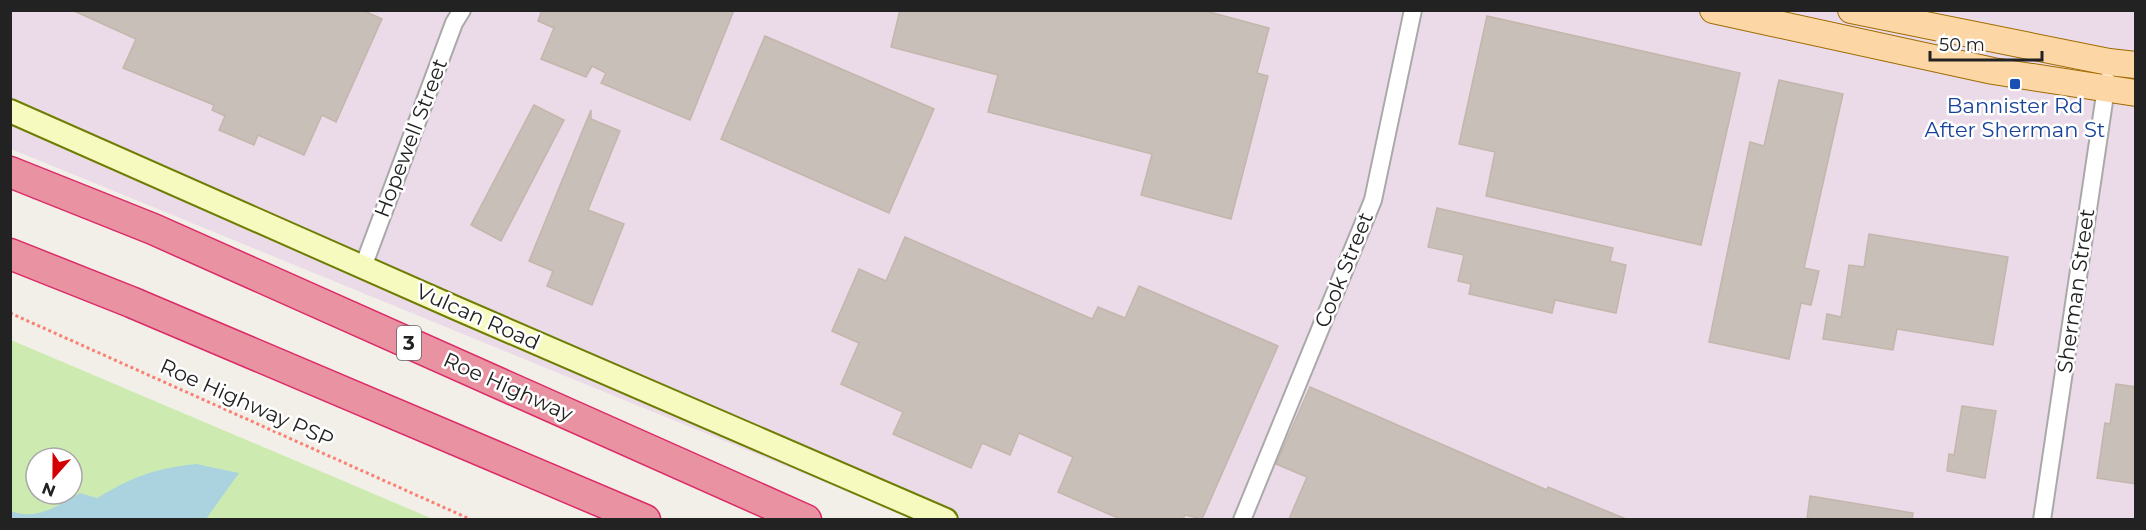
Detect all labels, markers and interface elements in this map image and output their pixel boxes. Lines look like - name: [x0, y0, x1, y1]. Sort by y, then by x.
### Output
- scale bar: [1930, 24, 2042, 62]
- text: 50 m: [1939, 34, 1985, 56]
- street label: Hopewell Street: [369, 55, 452, 221]
- marker: Bannister Rd After Sherman St: [2008, 77, 2022, 91]
- place label: Bannister Rd After Sherman St: [1925, 93, 2105, 142]
- street label: Sherman Street: [2052, 207, 2099, 375]
- street label: Cook Street: [1309, 208, 1378, 331]
- street label: Vulcan Road: [413, 278, 544, 355]
- road number: 3: [397, 326, 421, 360]
- street label: Roe Highway: [440, 347, 577, 426]
- street label: Roe Highway PSP: [156, 353, 338, 452]
- north arrow: [24, 446, 84, 506]
- text: N: [39, 478, 58, 501]

